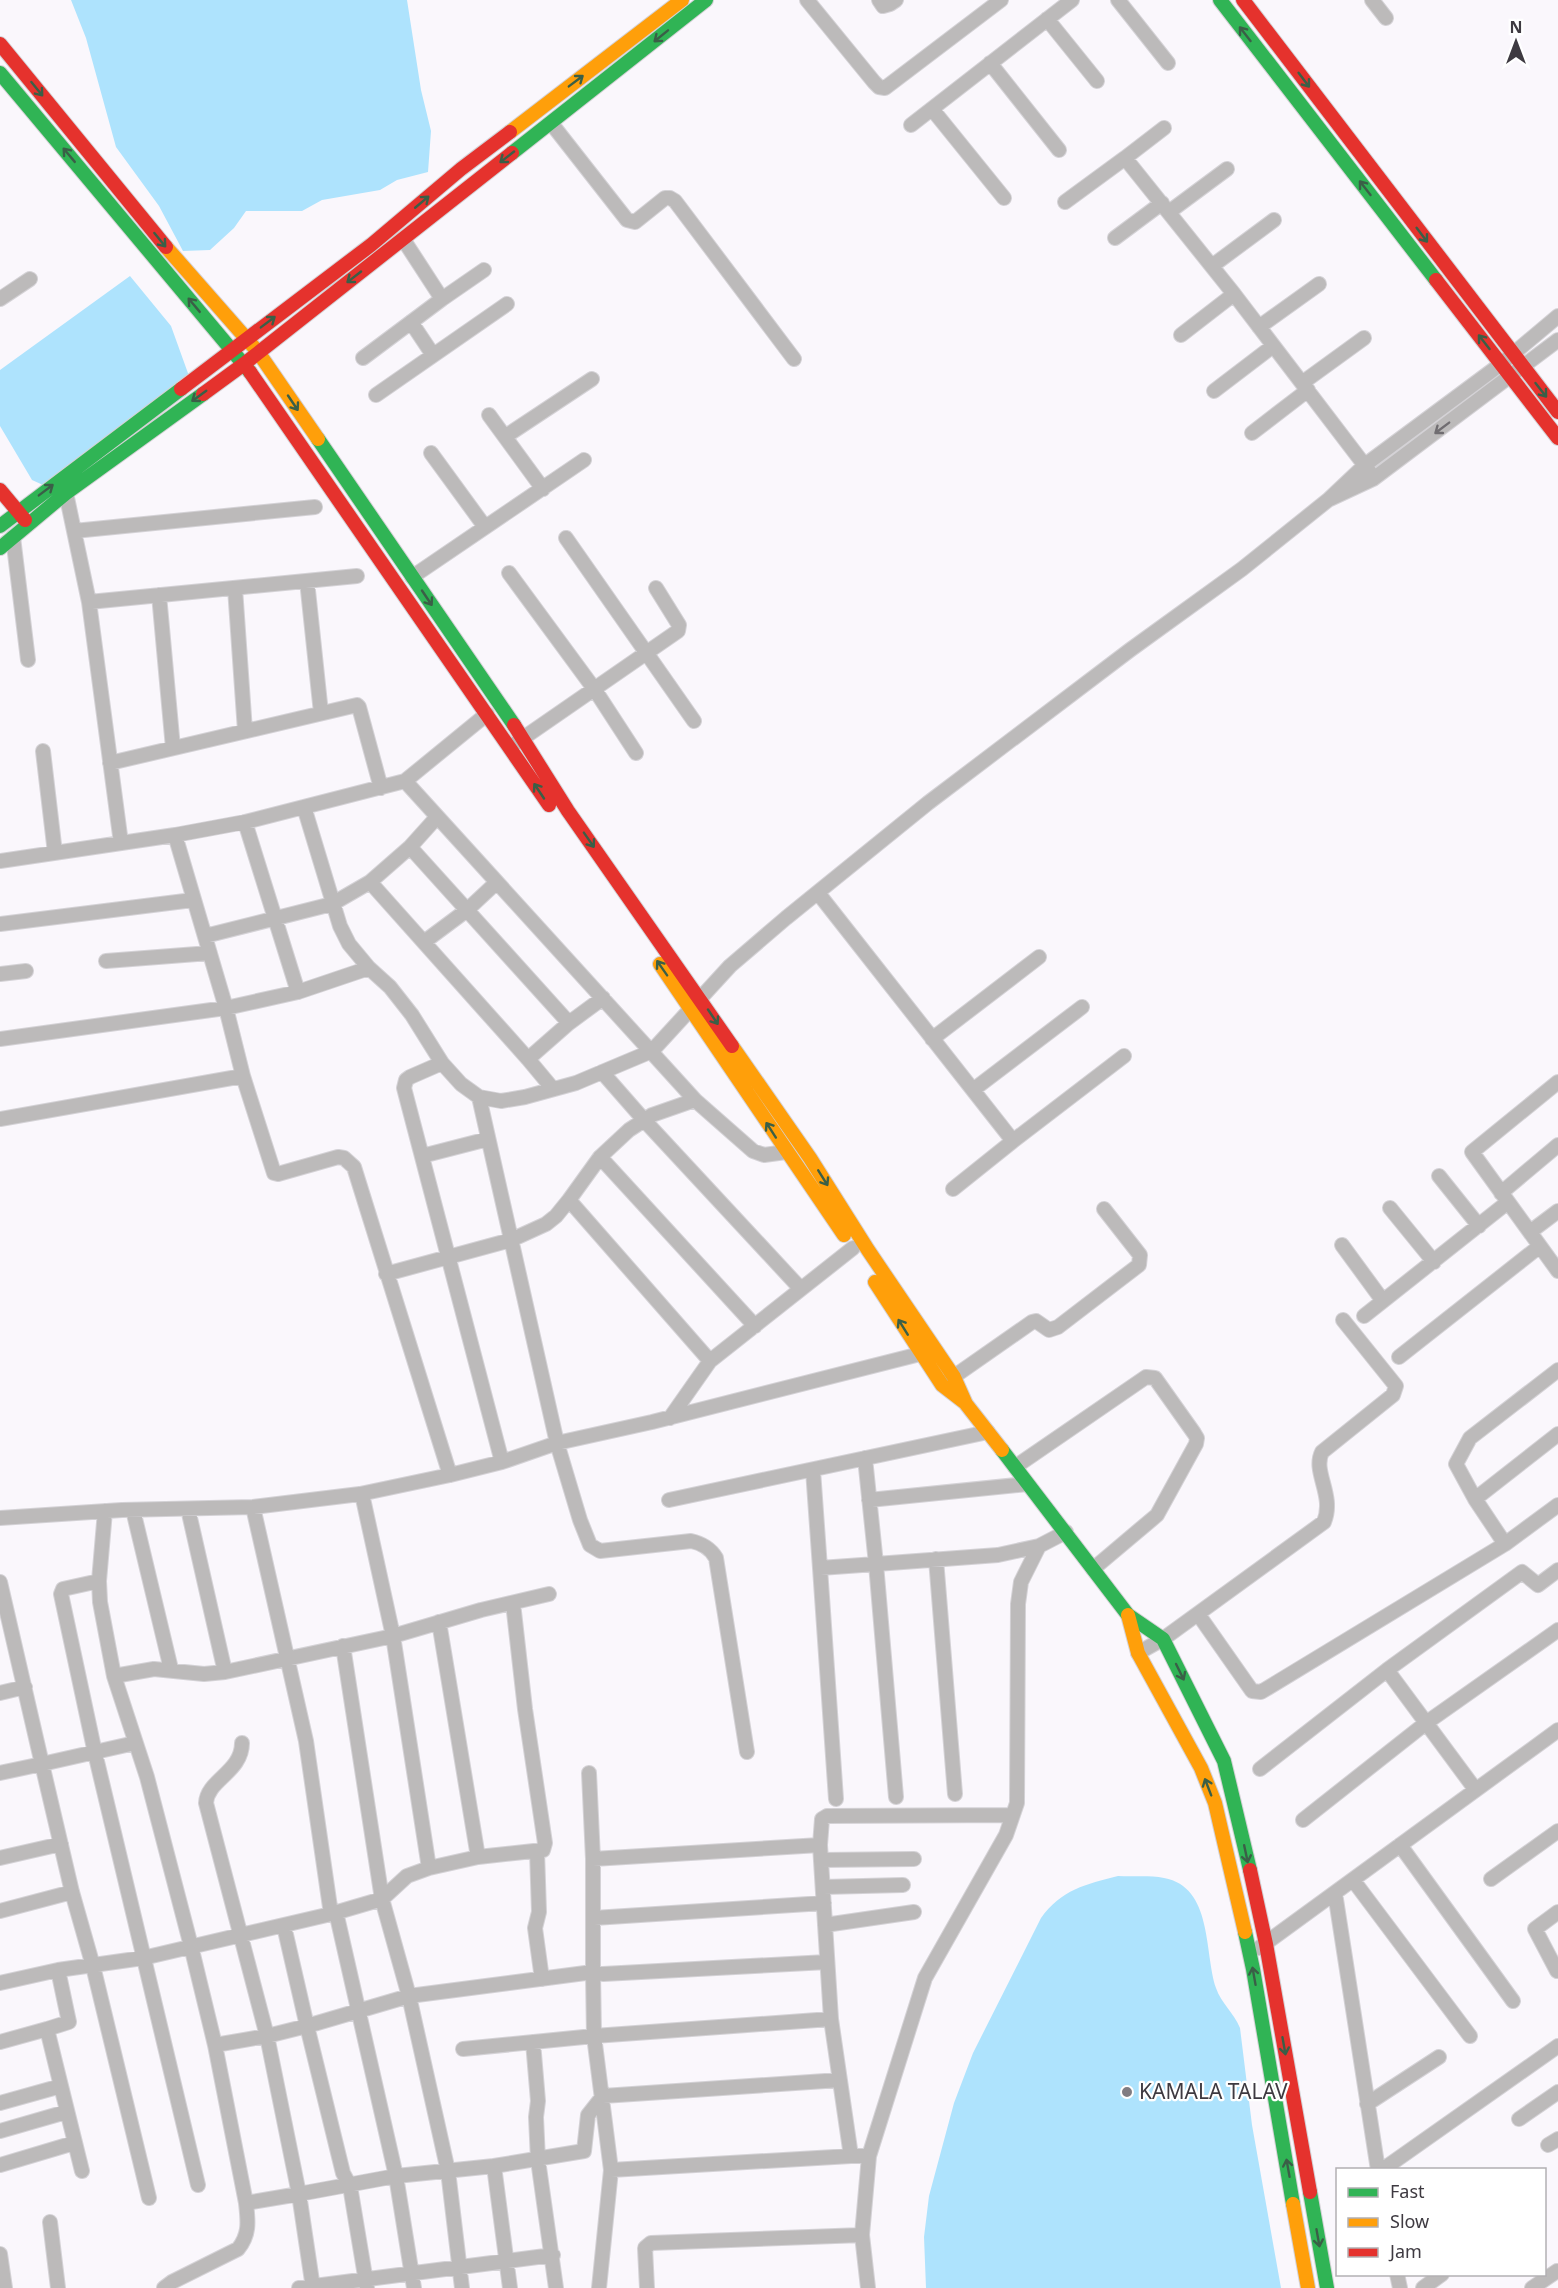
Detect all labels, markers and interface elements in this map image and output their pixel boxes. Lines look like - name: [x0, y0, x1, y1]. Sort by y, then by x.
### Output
- north arrow: [1486, 12, 1546, 72]
- text: N: [1509, 16, 1523, 38]
- one-way arrow: [1239, 26, 1252, 42]
- one-way arrow: [653, 30, 669, 43]
- one-way arrow: [1297, 72, 1310, 88]
- one-way arrow: [567, 75, 583, 88]
- one-way arrow: [30, 81, 44, 96]
- one-way arrow: [62, 147, 75, 163]
- one-way arrow: [500, 151, 516, 164]
- one-way arrow: [1358, 180, 1371, 196]
- one-way arrow: [414, 195, 430, 208]
- one-way arrow: [1415, 227, 1428, 243]
- one-way arrow: [154, 232, 167, 248]
- one-way arrow: [346, 271, 362, 284]
- one-way arrow: [187, 297, 200, 313]
- one-way arrow: [260, 315, 276, 328]
- one-way arrow: [1477, 335, 1490, 351]
- one-way arrow: [1534, 382, 1547, 398]
- one-way arrow: [192, 390, 208, 402]
- one-way arrow: [287, 394, 299, 410]
- one-way arrow: [1434, 422, 1450, 434]
- one-way arrow: [38, 484, 54, 497]
- one-way arrow: [421, 590, 433, 606]
- one-way arrow: [533, 782, 546, 799]
- one-way arrow: [583, 832, 595, 848]
- one-way arrow: [656, 961, 668, 977]
- one-way arrow: [707, 1008, 719, 1025]
- one-way arrow: [765, 1122, 777, 1139]
- one-way arrow: [817, 1169, 829, 1186]
- one-way arrow: [896, 1319, 908, 1336]
- one-way arrow: [1174, 1663, 1186, 1681]
- one-way arrow: [1202, 1778, 1213, 1797]
- one-way arrow: [1241, 1845, 1253, 1864]
- one-way arrow: [1249, 1967, 1260, 1986]
- one-way arrow: [1279, 2035, 1290, 2055]
- place label: KAMALA TALAV: [1139, 2077, 1288, 2105]
- marker: KAMALA TALAV: [1120, 2085, 1134, 2099]
- one-way arrow: [1282, 2159, 1293, 2179]
- legend: [1336, 2168, 1546, 2276]
- text: Fast: [1390, 2179, 1425, 2203]
- text: Slow: [1390, 2209, 1429, 2233]
- one-way arrow: [1313, 2227, 1324, 2247]
- text: Jam: [1388, 2239, 1422, 2263]

